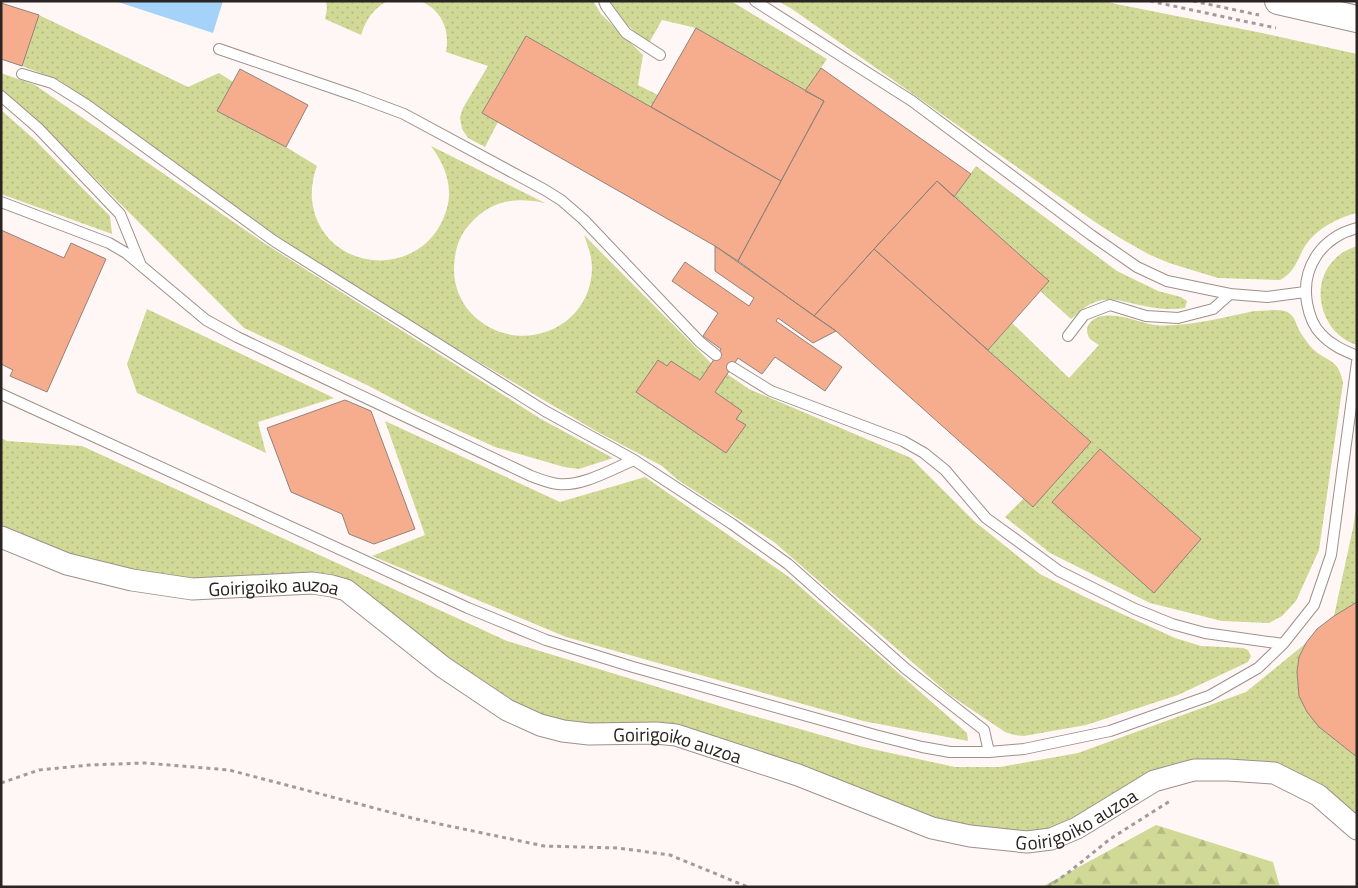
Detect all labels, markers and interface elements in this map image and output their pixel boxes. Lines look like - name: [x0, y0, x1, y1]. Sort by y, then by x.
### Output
- street label: Goirigoiko auzoa: [208, 569, 344, 603]
- street label: Goirigoiko auzoa: [613, 718, 746, 770]
- street label: Goirigoiko auzoa: [1014, 780, 1143, 856]

